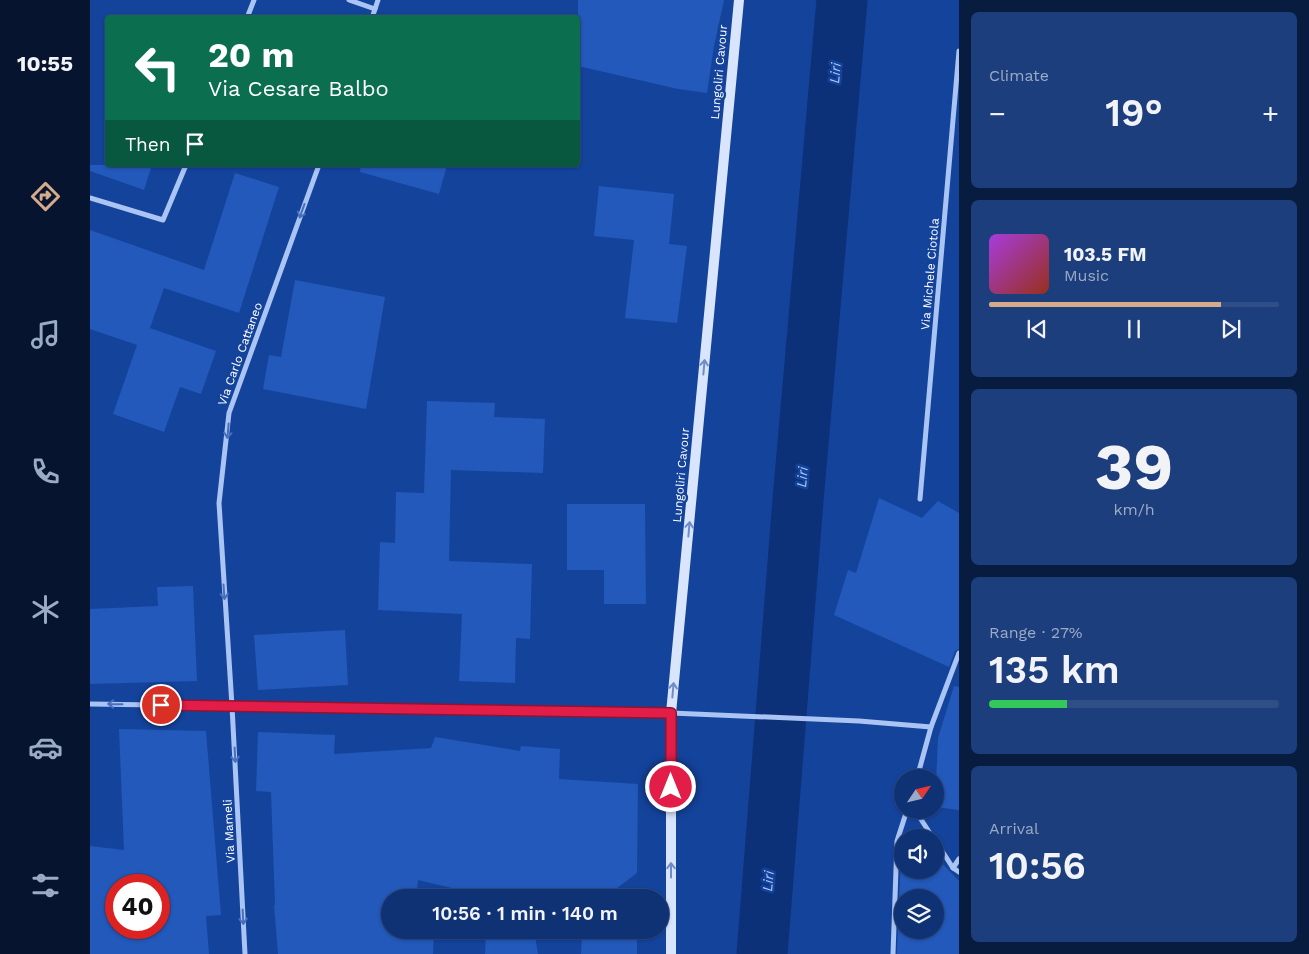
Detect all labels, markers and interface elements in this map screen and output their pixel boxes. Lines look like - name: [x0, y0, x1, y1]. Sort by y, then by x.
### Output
- street label: Lungoliri Cavour: [708, 24, 730, 120]
- text: 20 m: [208, 34, 294, 76]
- icon: left: [125, 35, 190, 100]
- text: 10:55: [17, 51, 73, 76]
- water label: Liri: [826, 62, 844, 84]
- text: Climate: [989, 66, 1049, 85]
- text: Via Cesare Balbo: [208, 76, 389, 101]
- text: 19°: [1105, 91, 1163, 135]
- text: −: [989, 97, 1006, 130]
- text: +: [1262, 97, 1279, 130]
- icon: arrive: [181, 130, 209, 158]
- text: Then: [125, 133, 171, 156]
- icon: directions: [28, 179, 63, 214]
- one-way arrow: [297, 203, 306, 218]
- street label: Via Michele Ciotola: [918, 217, 942, 330]
- text: 103.5 FM: [1064, 243, 1146, 266]
- text: Music: [1064, 266, 1109, 285]
- street label: Via Carlo Cattaneo: [215, 300, 265, 408]
- icon: previous: [1023, 315, 1051, 343]
- icon: pause: [1120, 315, 1148, 343]
- icon: next: [1217, 315, 1245, 343]
- icon: music: [28, 317, 63, 352]
- one-way arrow: [699, 359, 709, 375]
- one-way arrow: [223, 422, 233, 438]
- street label: Lungoliri Cavour: [670, 427, 692, 523]
- text: 39: [1095, 429, 1173, 505]
- icon: phone: [28, 454, 63, 489]
- water label: Liri: [793, 466, 811, 488]
- text: km/h: [1113, 500, 1155, 519]
- one-way arrow: [684, 521, 693, 537]
- one-way arrow: [220, 584, 229, 600]
- icon: climate: [28, 592, 63, 627]
- text: Range · 27%: [989, 623, 1083, 642]
- text: 135 km: [989, 648, 1120, 692]
- one-way arrow: [668, 683, 678, 699]
- pin: [140, 684, 182, 726]
- icon: arrive: [147, 691, 175, 719]
- one-way arrow: [107, 700, 123, 709]
- icon: car: [28, 730, 63, 765]
- one-way arrow: [230, 747, 239, 763]
- position arrow: [644, 760, 696, 812]
- north arrow: [894, 769, 944, 819]
- map controls: [894, 769, 944, 939]
- street label: Via Mameli: [220, 799, 238, 863]
- text: Arrival: [989, 819, 1039, 838]
- button: sound: [894, 829, 944, 879]
- text: 10:56: [989, 844, 1086, 888]
- one-way arrow: [666, 863, 676, 879]
- icon: filters: [28, 868, 63, 903]
- water label: Liri: [759, 870, 777, 892]
- speed limit sign: 40: [105, 874, 170, 939]
- button: layers: [894, 889, 944, 939]
- text: 10:56 · 1 min · 140 m: [432, 902, 618, 925]
- one-way arrow: [239, 909, 248, 925]

